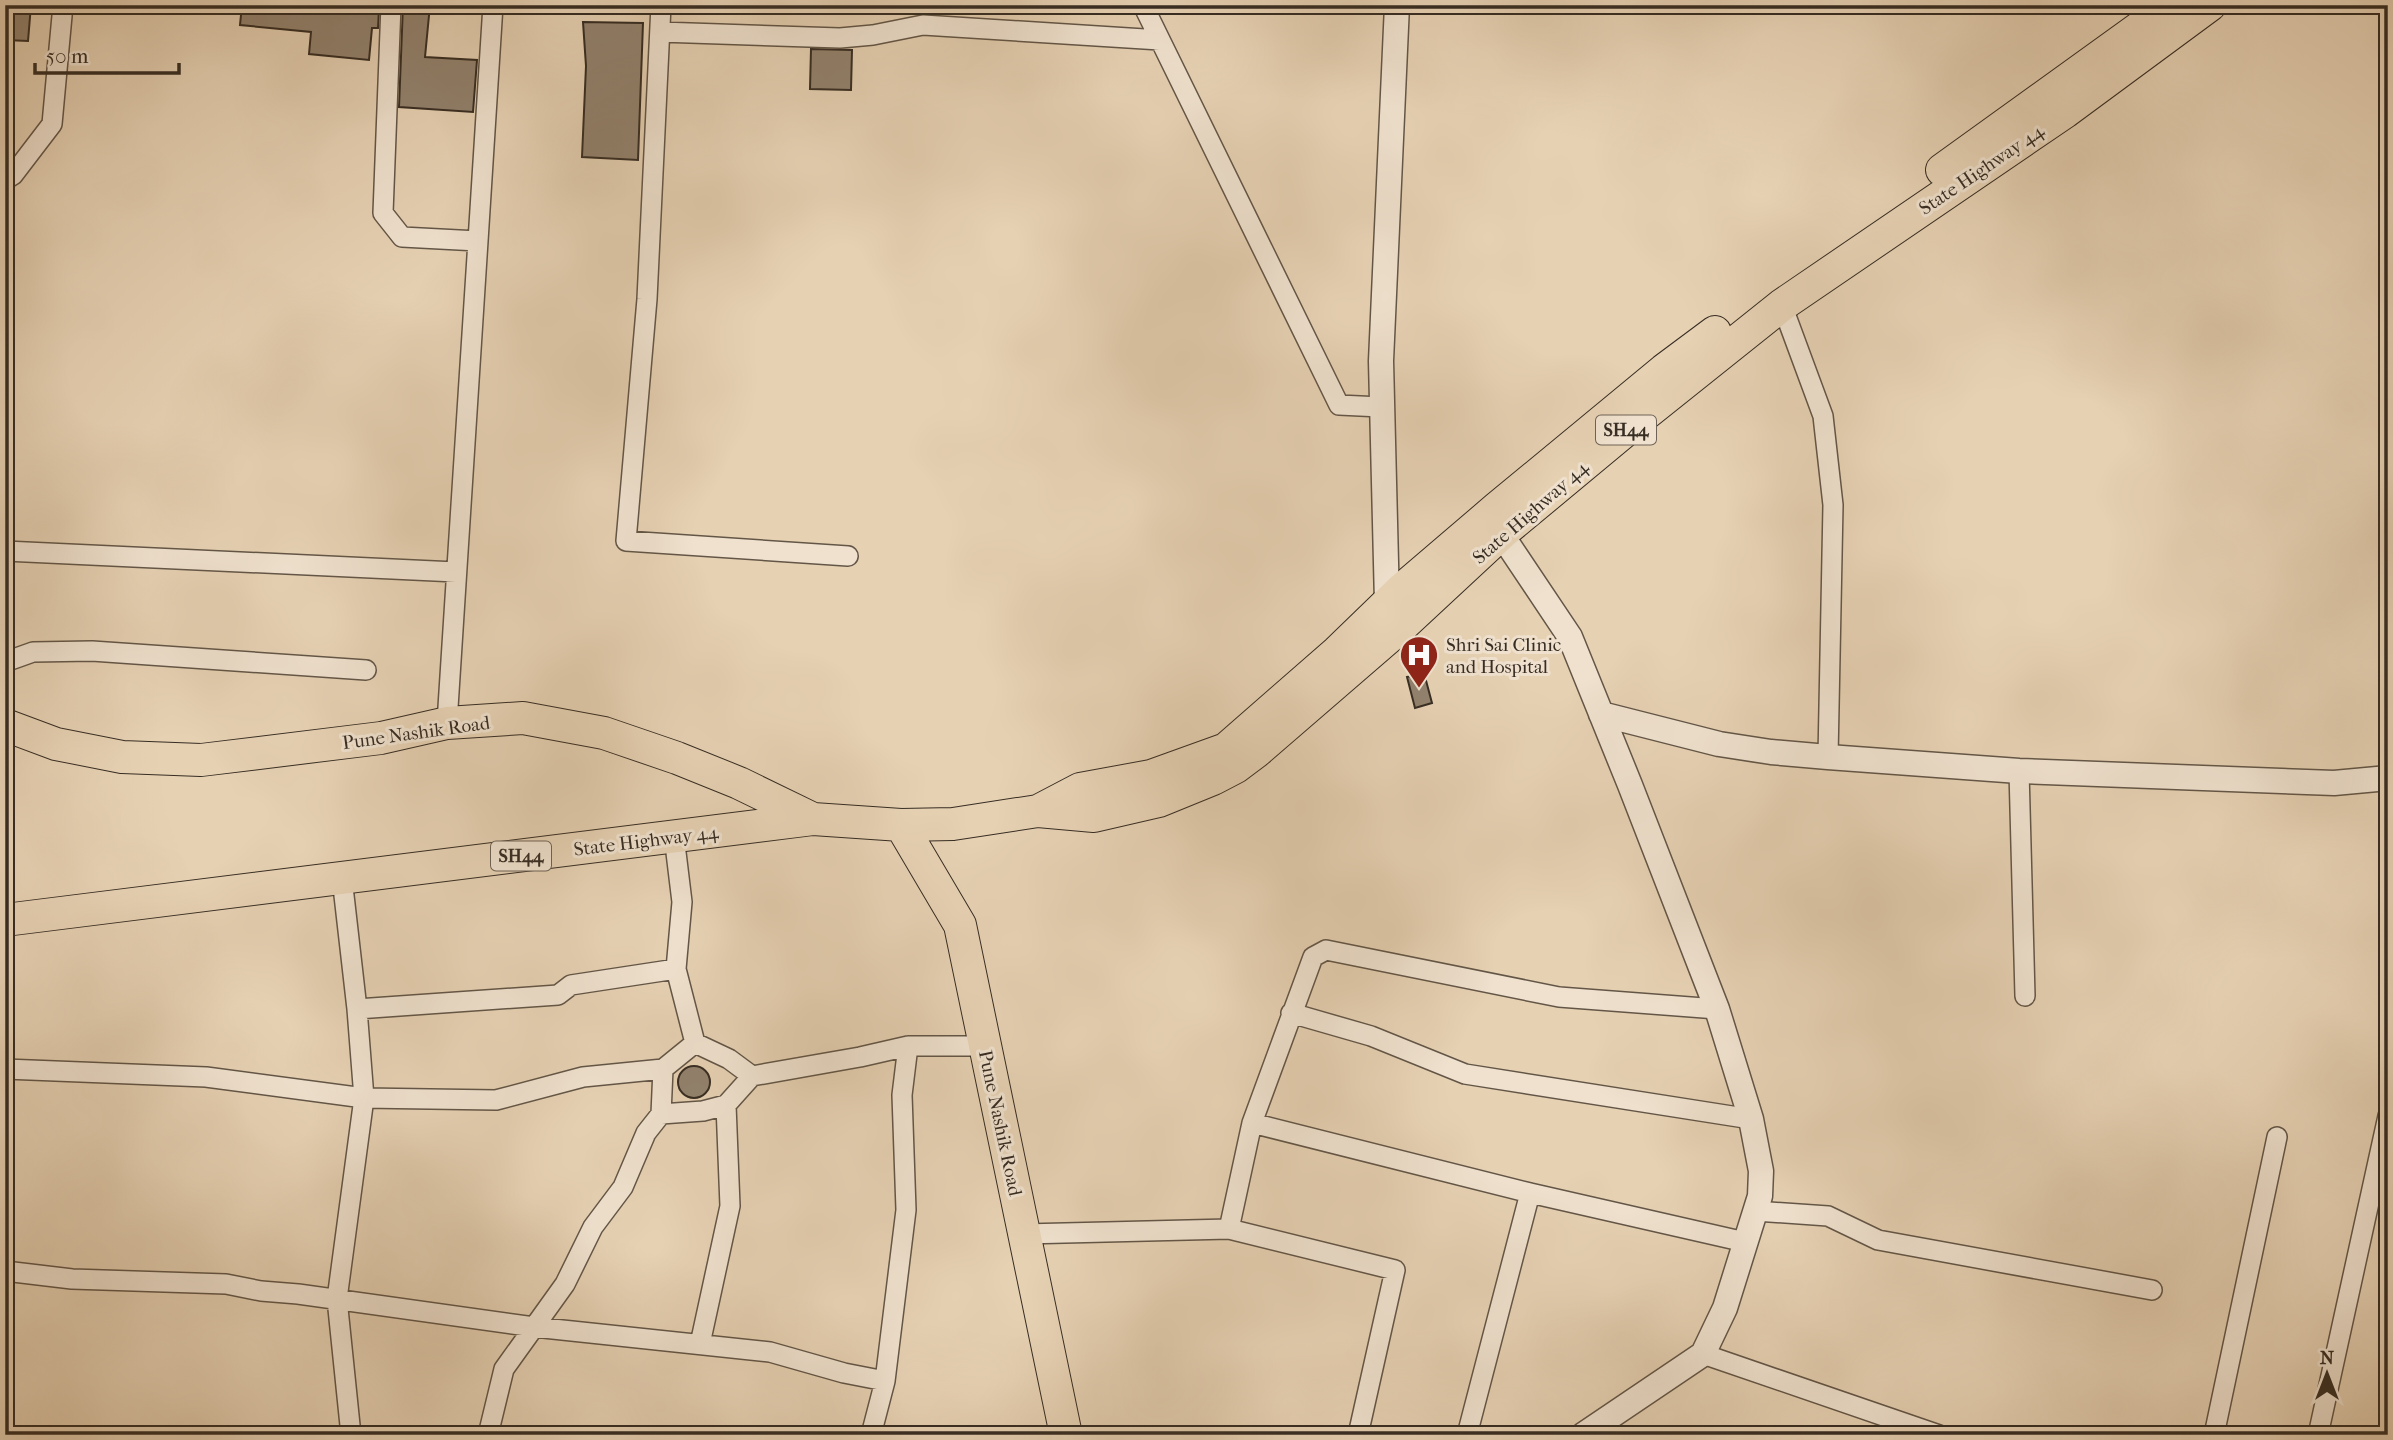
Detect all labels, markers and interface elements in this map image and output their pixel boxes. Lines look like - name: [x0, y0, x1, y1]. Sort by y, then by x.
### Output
- scale bar: [35, 32, 178, 76]
- text: 50 m: [46, 44, 89, 68]
- street label: State Highway 44: [1915, 120, 2049, 220]
- road number: SH44: [1596, 416, 1656, 444]
- street label: State Highway 44: [1468, 456, 1593, 569]
- hospital icon: Shri Sai Clinic and Hospital: [1398, 634, 1440, 689]
- place label: Shri Sai Clinic and Hospital: [1446, 634, 1561, 678]
- street label: Pune Nashik Road: [341, 712, 492, 754]
- street label: State Highway 44: [572, 821, 721, 861]
- road number: SH44: [491, 842, 551, 870]
- street label: Pune Nashik Road: [974, 1048, 1026, 1199]
- north arrow: [2292, 1338, 2362, 1408]
- text: N: [2320, 1347, 2335, 1369]

